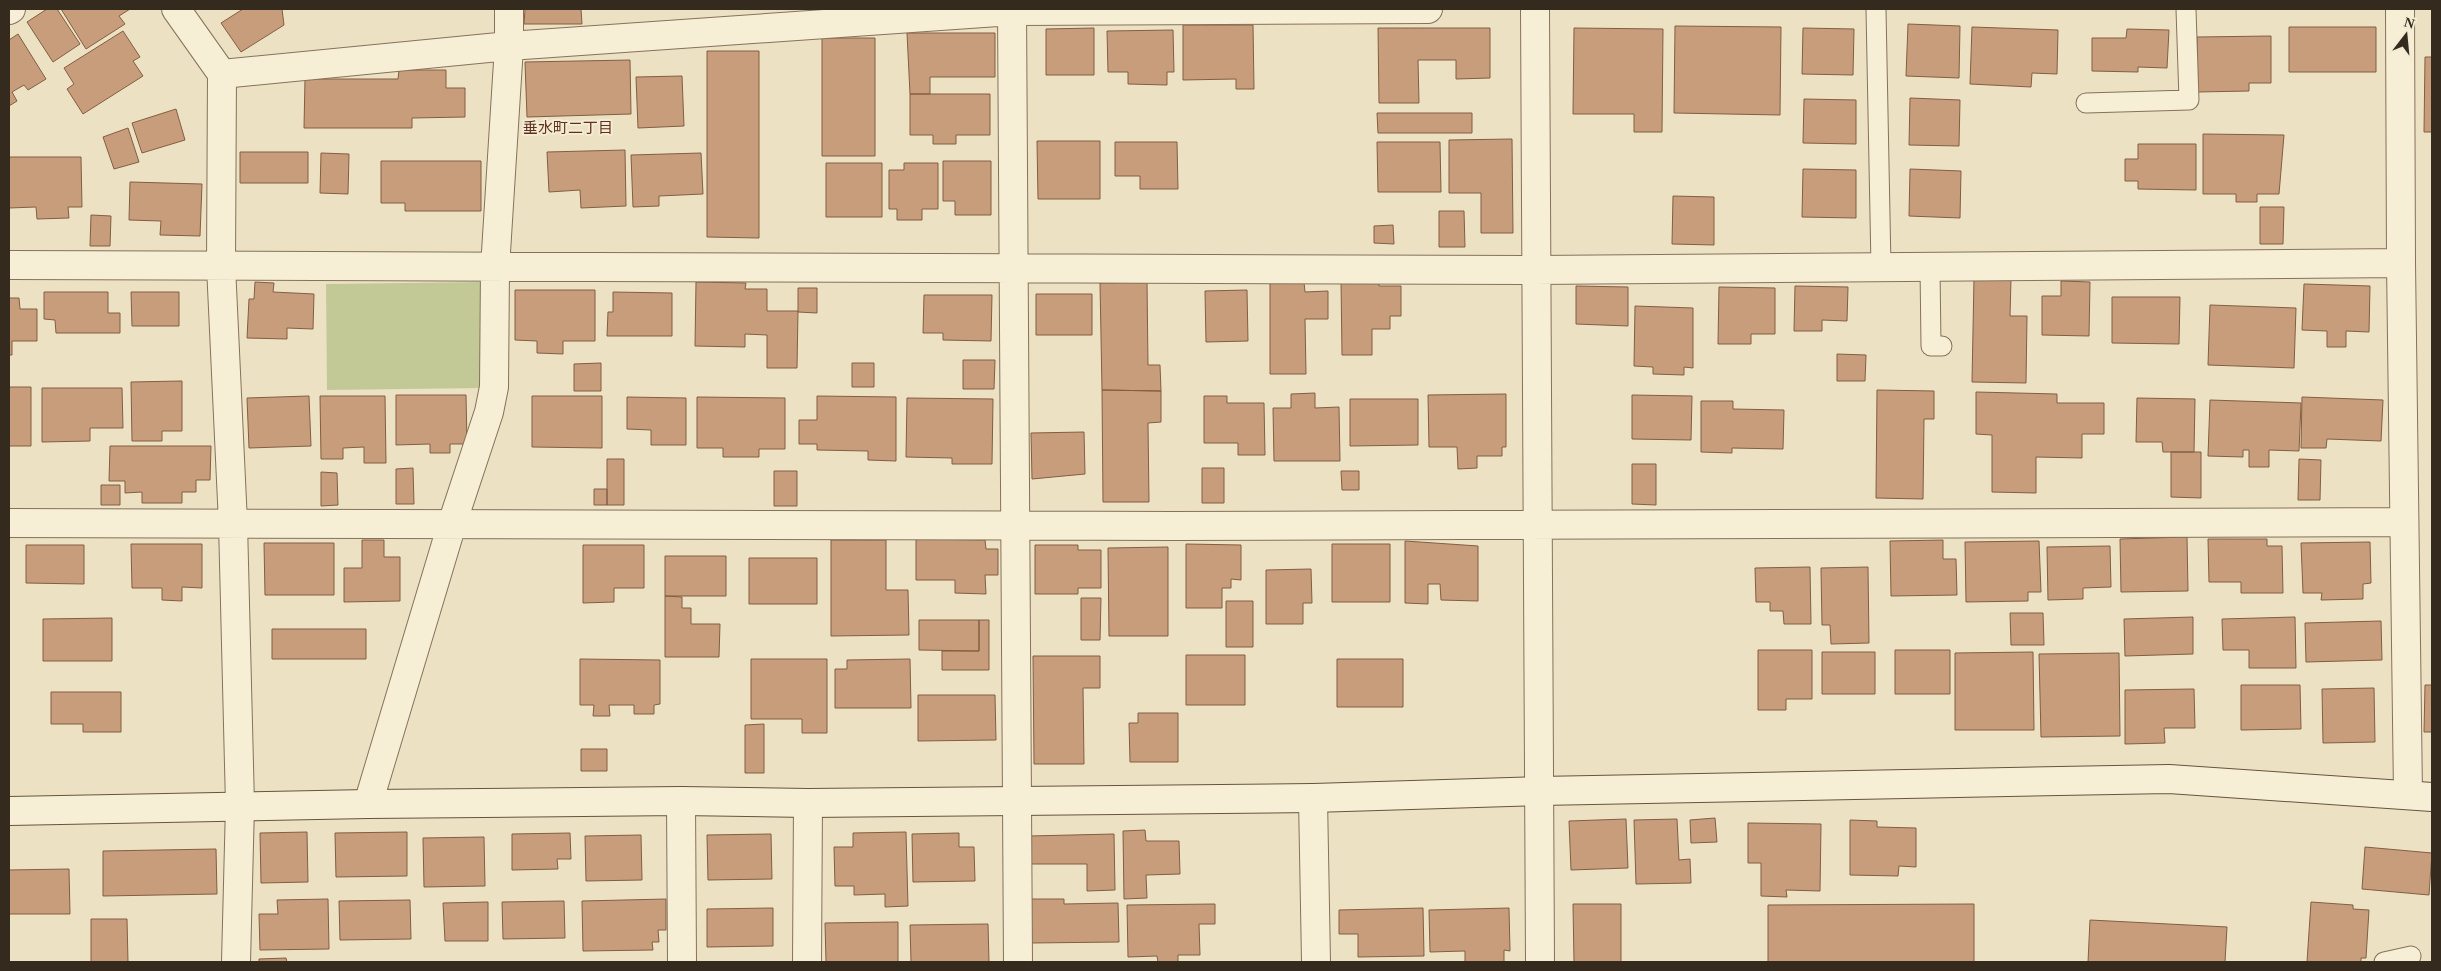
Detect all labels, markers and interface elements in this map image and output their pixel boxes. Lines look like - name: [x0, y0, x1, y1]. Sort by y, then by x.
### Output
- north arrow: [2381, 10, 2431, 60]
- text: N: [2403, 14, 2416, 32]
- district label: 垂水町二丁目: [523, 120, 613, 136]

